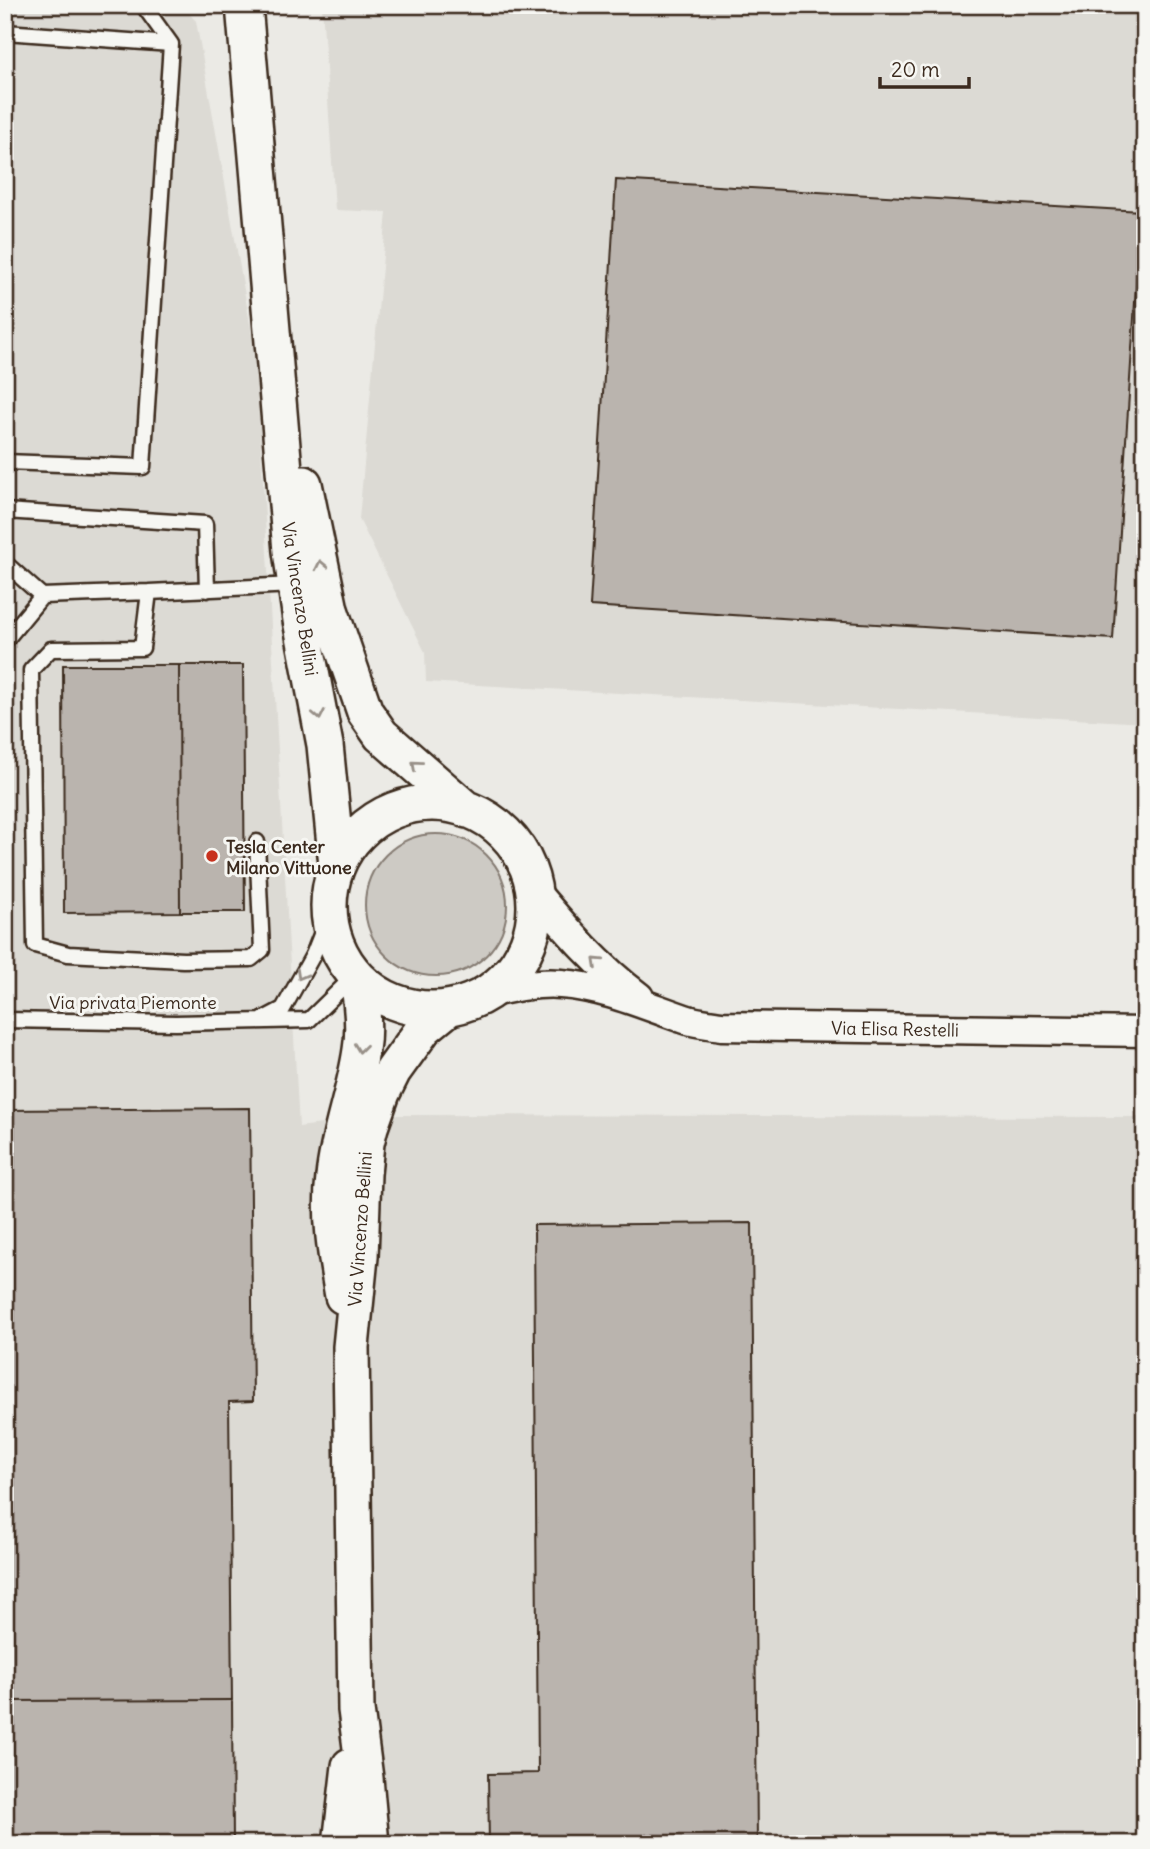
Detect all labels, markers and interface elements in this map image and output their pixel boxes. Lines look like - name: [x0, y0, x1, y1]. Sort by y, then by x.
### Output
- scale bar: [880, 46, 970, 90]
- text: 20 m: [891, 56, 940, 83]
- street label: Via Vincenzo Bellini: [276, 520, 324, 678]
- one-way arrow: [314, 559, 329, 571]
- one-way arrow: [311, 709, 326, 721]
- one-way arrow: [411, 761, 424, 773]
- place label: Tesla Center Milano Vittuone: [226, 835, 352, 879]
- marker: Tesla Center Milano Vittuone: [204, 848, 220, 864]
- one-way arrow: [592, 958, 605, 970]
- one-way arrow: [296, 968, 309, 981]
- street label: Via privata Piemonte: [49, 991, 217, 1014]
- street label: Via Elisa Restelli: [831, 1016, 959, 1042]
- one-way arrow: [353, 1042, 368, 1054]
- street label: Via Vincenzo Bellini: [343, 1151, 377, 1307]

